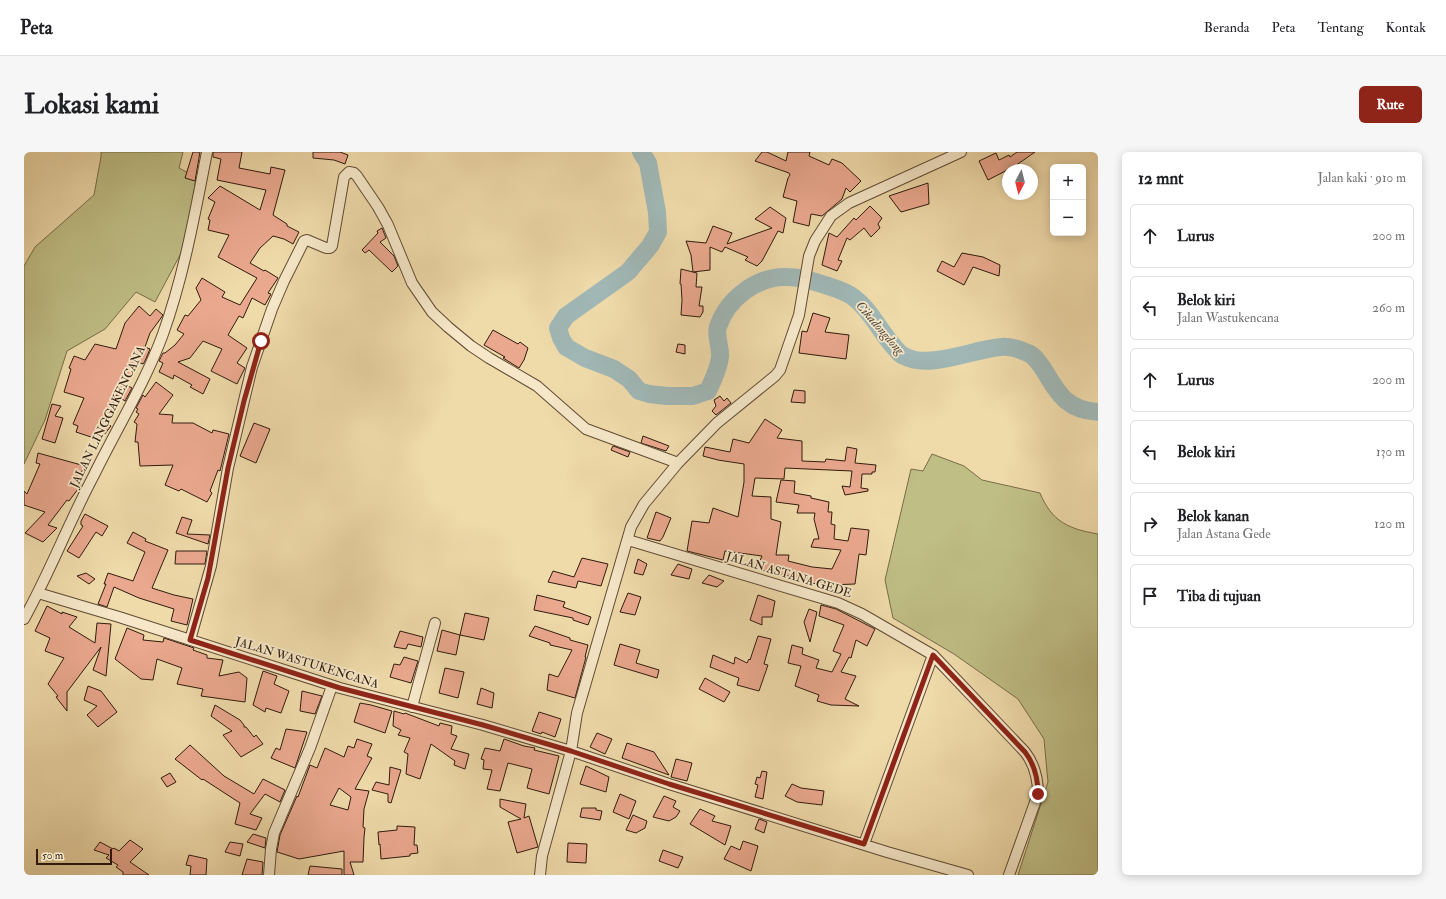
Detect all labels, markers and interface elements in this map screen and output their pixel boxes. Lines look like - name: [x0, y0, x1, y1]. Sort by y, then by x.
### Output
- text: Peta: [20, 16, 53, 40]
- text: Beranda: [1204, 19, 1250, 36]
- text: Peta: [1272, 19, 1296, 36]
- text: Tentang: [1318, 19, 1364, 36]
- text: Kontak: [1386, 19, 1426, 36]
- button: Rute: [1359, 86, 1422, 123]
- text: Lokasi kami: [24, 87, 159, 122]
- north arrow: [1002, 164, 1038, 200]
- map controls: [1050, 164, 1086, 236]
- button: +: [1050, 164, 1086, 200]
- text: 12 mnt: [1138, 168, 1184, 189]
- text: Jalan kaki · 910 m: [1318, 170, 1406, 186]
- button: −: [1050, 200, 1086, 236]
- icon: ahead: [1139, 225, 1161, 247]
- text: Lurus: [1177, 227, 1214, 246]
- text: 200 m: [1372, 228, 1405, 244]
- text: Belok kiri: [1177, 291, 1235, 310]
- icon: left: [1139, 297, 1161, 319]
- water label: Cikadongdong: [852, 298, 908, 359]
- text: 260 m: [1372, 300, 1405, 316]
- text: Jalan Wastukencana: [1177, 310, 1279, 326]
- route start: [252, 332, 270, 350]
- street label: JALAN LINGGAKENCANA: [67, 343, 149, 491]
- icon: ahead: [1139, 369, 1161, 391]
- text: Lurus: [1177, 371, 1214, 390]
- text: 200 m: [1372, 372, 1405, 388]
- icon: left: [1139, 441, 1161, 463]
- text: Belok kiri: [1177, 443, 1235, 462]
- text: 130 m: [1376, 444, 1405, 460]
- text: Belok kanan: [1177, 507, 1249, 526]
- icon: right: [1139, 513, 1161, 535]
- text: 120 m: [1374, 516, 1405, 532]
- text: Jalan Astana Gede: [1177, 526, 1271, 542]
- street label: JALAN ASTANA GEDE: [723, 548, 854, 601]
- icon: arrive: [1139, 585, 1161, 607]
- text: Tiba di tujuan: [1177, 587, 1261, 606]
- street label: JALAN WASTUKENCANA: [232, 634, 381, 692]
- route end: [1029, 785, 1047, 803]
- scale bar: [36, 847, 112, 866]
- text: 50 m: [42, 849, 63, 862]

